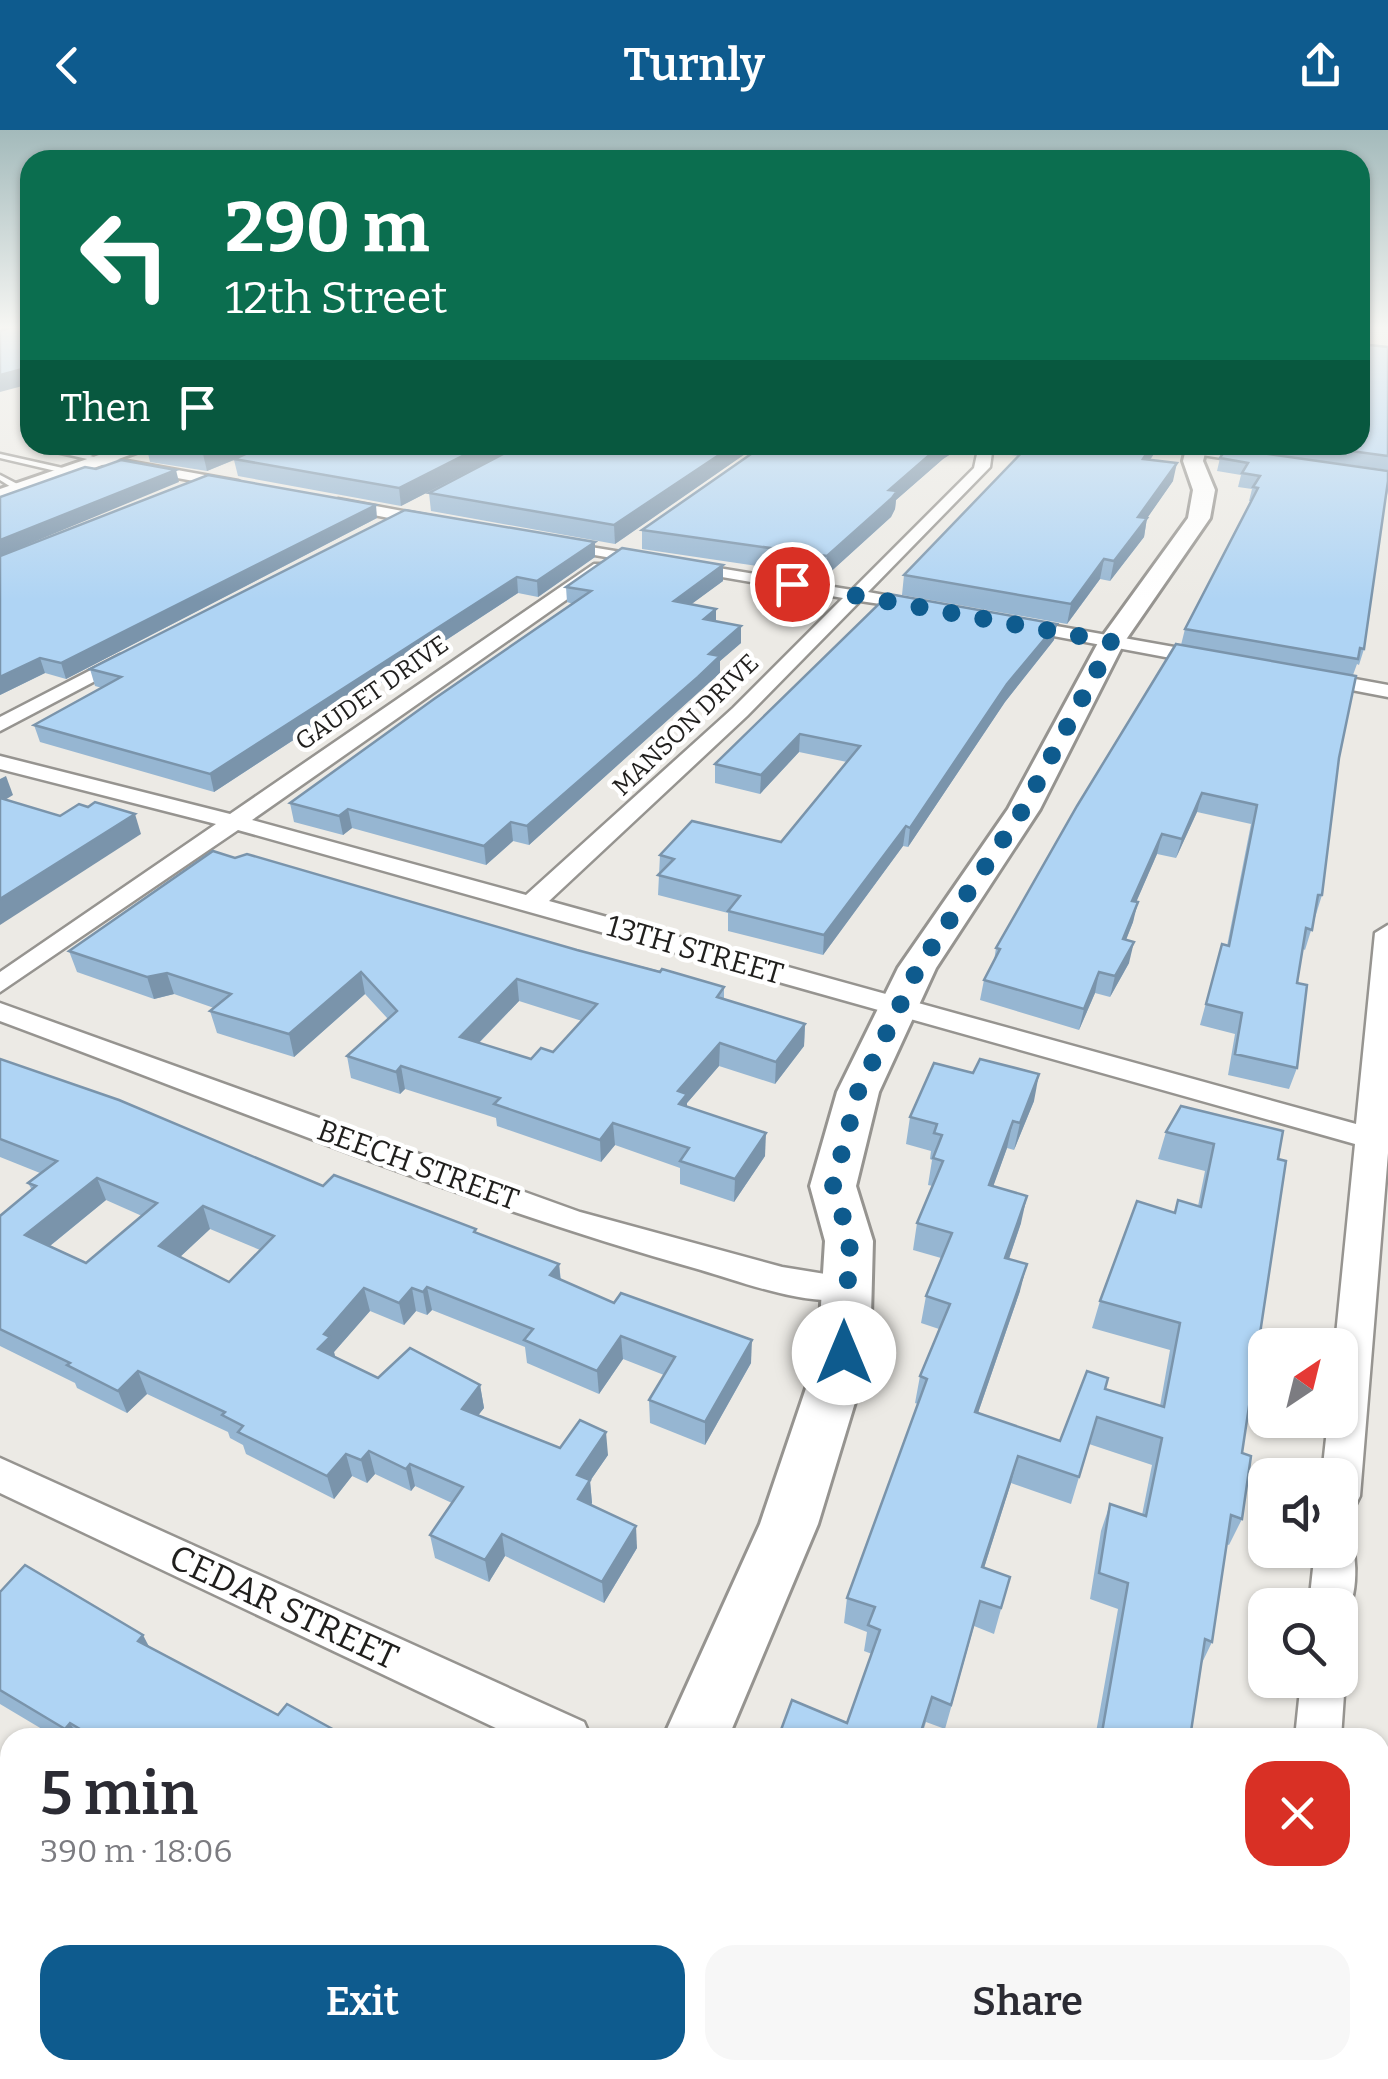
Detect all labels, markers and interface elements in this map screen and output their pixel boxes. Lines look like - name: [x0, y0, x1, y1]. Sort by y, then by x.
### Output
- icon: back: [40, 38, 95, 93]
- text: Turnly: [623, 38, 765, 92]
- icon: share: [1293, 38, 1348, 93]
- text: 290 m: [225, 186, 430, 270]
- icon: left: [60, 190, 190, 320]
- text: 12th Street: [225, 271, 448, 325]
- icon: arrive: [170, 380, 225, 435]
- text: Then: [60, 385, 150, 431]
- pin: [750, 542, 835, 627]
- icon: arrive: [765, 557, 820, 612]
- street label: GAUDET DRIVE: [290, 629, 454, 757]
- street label: MANSON DRIVE: [607, 648, 765, 802]
- street label: 13TH STREET: [603, 908, 787, 992]
- street label: BEECH STREET: [312, 1112, 524, 1218]
- position arrow: [792, 1301, 896, 1405]
- north arrow: [1248, 1328, 1358, 1438]
- map controls: [1248, 1328, 1358, 1698]
- button: sound: [1248, 1458, 1358, 1568]
- street label: CEDAR STREET: [163, 1536, 405, 1678]
- button: search: [1248, 1588, 1358, 1698]
- text: 5 min: [40, 1758, 198, 1830]
- button: close: [1245, 1761, 1350, 1866]
- text: 390 m · 18:06: [40, 1832, 232, 1870]
- button: Exit: [40, 1945, 685, 2060]
- button: Share: [705, 1945, 1350, 2060]

